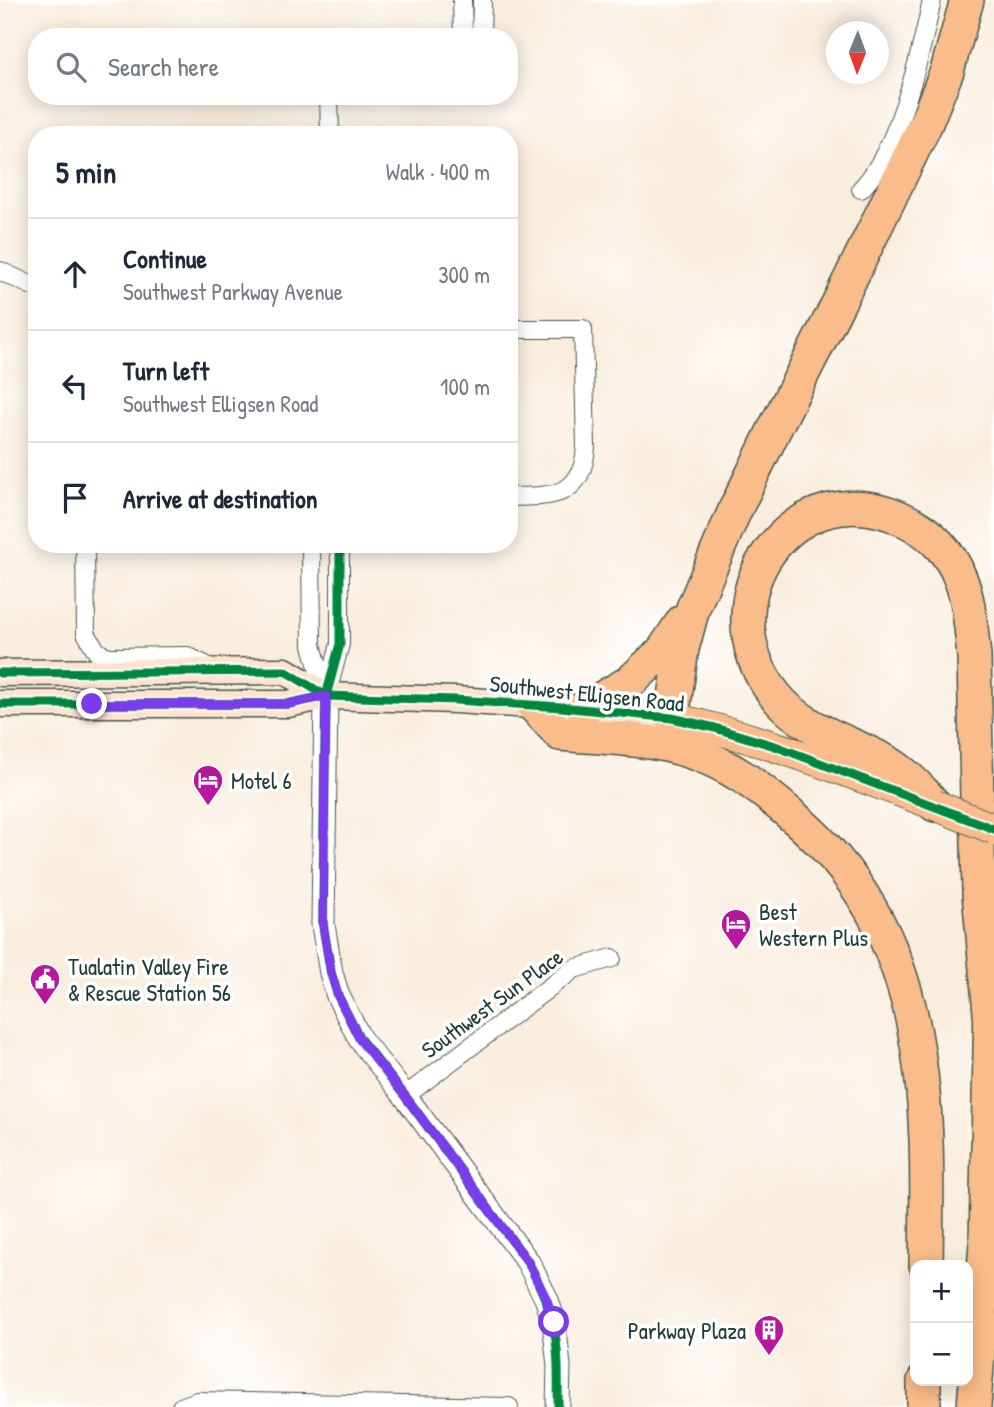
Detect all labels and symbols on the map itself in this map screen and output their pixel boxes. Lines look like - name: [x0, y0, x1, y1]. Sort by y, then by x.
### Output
- north arrow: [826, 21, 889, 84]
- street label: Southwest Elligsen Road: [488, 667, 686, 719]
- route end: [76, 688, 107, 719]
- hotel icon: Motel 6: [191, 763, 225, 807]
- place label: Motel 6: [231, 765, 292, 796]
- place label: Best Western Plus: [759, 896, 868, 953]
- hotel icon: Best Western Plus: [719, 907, 753, 951]
- street label: Southwest Sun Place: [415, 941, 569, 1065]
- place label: Tualatin Valley Fire & Rescue Station 56: [68, 951, 231, 1008]
- public building icon: Tualatin Valley Fire & Rescue Station 56: [28, 962, 62, 1006]
- route start: [538, 1306, 569, 1337]
- building icon: Parkway Plaza: [752, 1313, 786, 1357]
- place label: Parkway Plaza: [628, 1315, 746, 1346]

